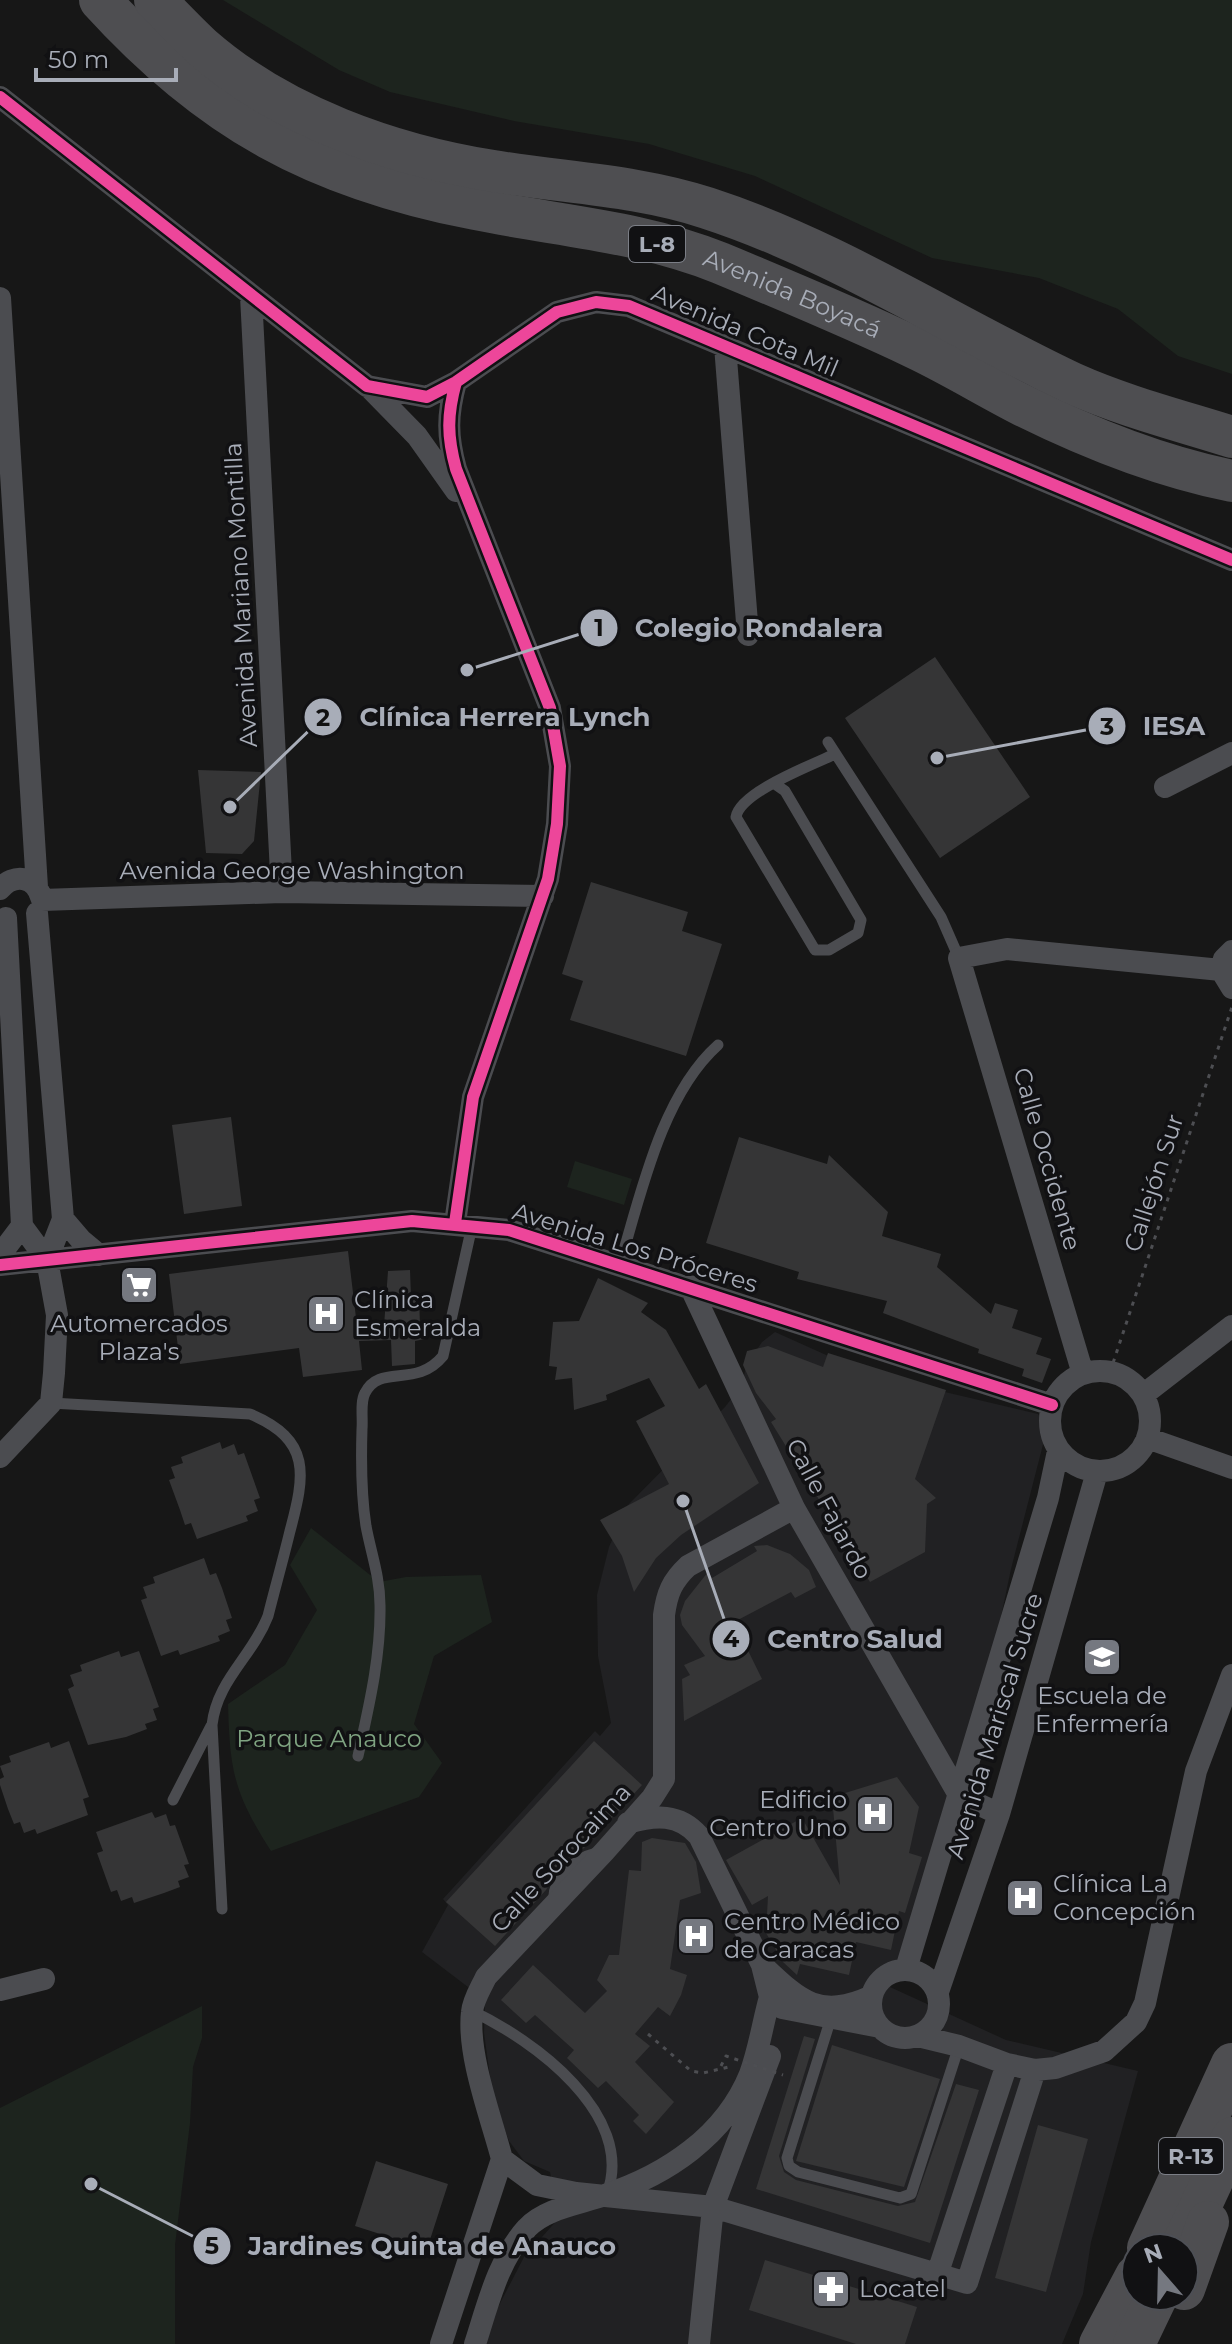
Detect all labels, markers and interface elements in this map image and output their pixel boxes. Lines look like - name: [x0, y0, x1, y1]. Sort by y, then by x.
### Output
- scale bar: [36, 32, 176, 82]
- text: 50 m: [48, 45, 109, 74]
- road number: L-8: [629, 226, 685, 262]
- street label: Avenida Boyacá: [699, 243, 886, 344]
- street label: Avenida Cota Mil: [647, 278, 843, 383]
- street label: Avenida Mariano Montilla: [218, 442, 263, 748]
- callout: Colegio Rondalera: [579, 603, 899, 653]
- text: Colegio Rondalera: [635, 612, 883, 644]
- text: 1: [594, 613, 604, 642]
- callout: Clínica Herrera Lynch: [303, 692, 667, 742]
- text: Clínica Herrera Lynch: [359, 701, 651, 733]
- callout: IESA: [1087, 701, 1221, 751]
- text: 2: [316, 703, 330, 732]
- text: IESA: [1143, 710, 1206, 742]
- text: 3: [1099, 712, 1114, 741]
- street label: Avenida George Washington: [120, 856, 464, 885]
- street label: Calle Occidente: [1008, 1064, 1087, 1254]
- street label: Callejón Sur: [1118, 1110, 1189, 1255]
- street label: Avenida Los Próceres: [509, 1196, 761, 1299]
- supermarket icon: Automercados Plaza's: [118, 1264, 160, 1306]
- place label: Clínica Esmeralda: [354, 1285, 481, 1342]
- hospital icon: Clínica Esmeralda: [305, 1293, 347, 1335]
- place label: Automercados Plaza's: [50, 1309, 228, 1366]
- street label: Calle Fajardo: [780, 1434, 879, 1584]
- street label: Avenida Mariscal Sucre: [940, 1589, 1049, 1862]
- callout: Centro Salud: [711, 1614, 959, 1664]
- text: Centro Salud: [767, 1623, 943, 1655]
- text: 4: [723, 1624, 740, 1653]
- school or university icon: Escuela de Enfermería: [1081, 1636, 1123, 1678]
- place label: Escuela de Enfermería: [1035, 1681, 1169, 1738]
- park label: Parque Anauco: [236, 1724, 422, 1753]
- street label: Calle Sorocaima: [484, 1777, 637, 1938]
- place label: Edificio Centro Uno: [709, 1785, 847, 1842]
- hospital icon: Edificio Centro Uno: [854, 1793, 896, 1835]
- place label: Clínica La Concepción: [1053, 1869, 1196, 1926]
- hospital icon: Clínica La Concepción: [1004, 1877, 1046, 1919]
- place label: Centro Médico de Caracas: [724, 1907, 900, 1964]
- hospital icon: Centro Médico de Caracas: [675, 1915, 717, 1957]
- road number: R-13: [1159, 2138, 1223, 2174]
- callout: Jardines Quinta de Anauco: [192, 2221, 632, 2271]
- text: Jardines Quinta de Anauco: [247, 2230, 616, 2262]
- text: 5: [205, 2231, 219, 2260]
- north arrow: [1120, 2232, 1200, 2312]
- text: N: [1140, 2238, 1166, 2269]
- pharmacy icon: Locatel: [810, 2268, 852, 2310]
- place label: Locatel: [859, 2274, 946, 2303]

